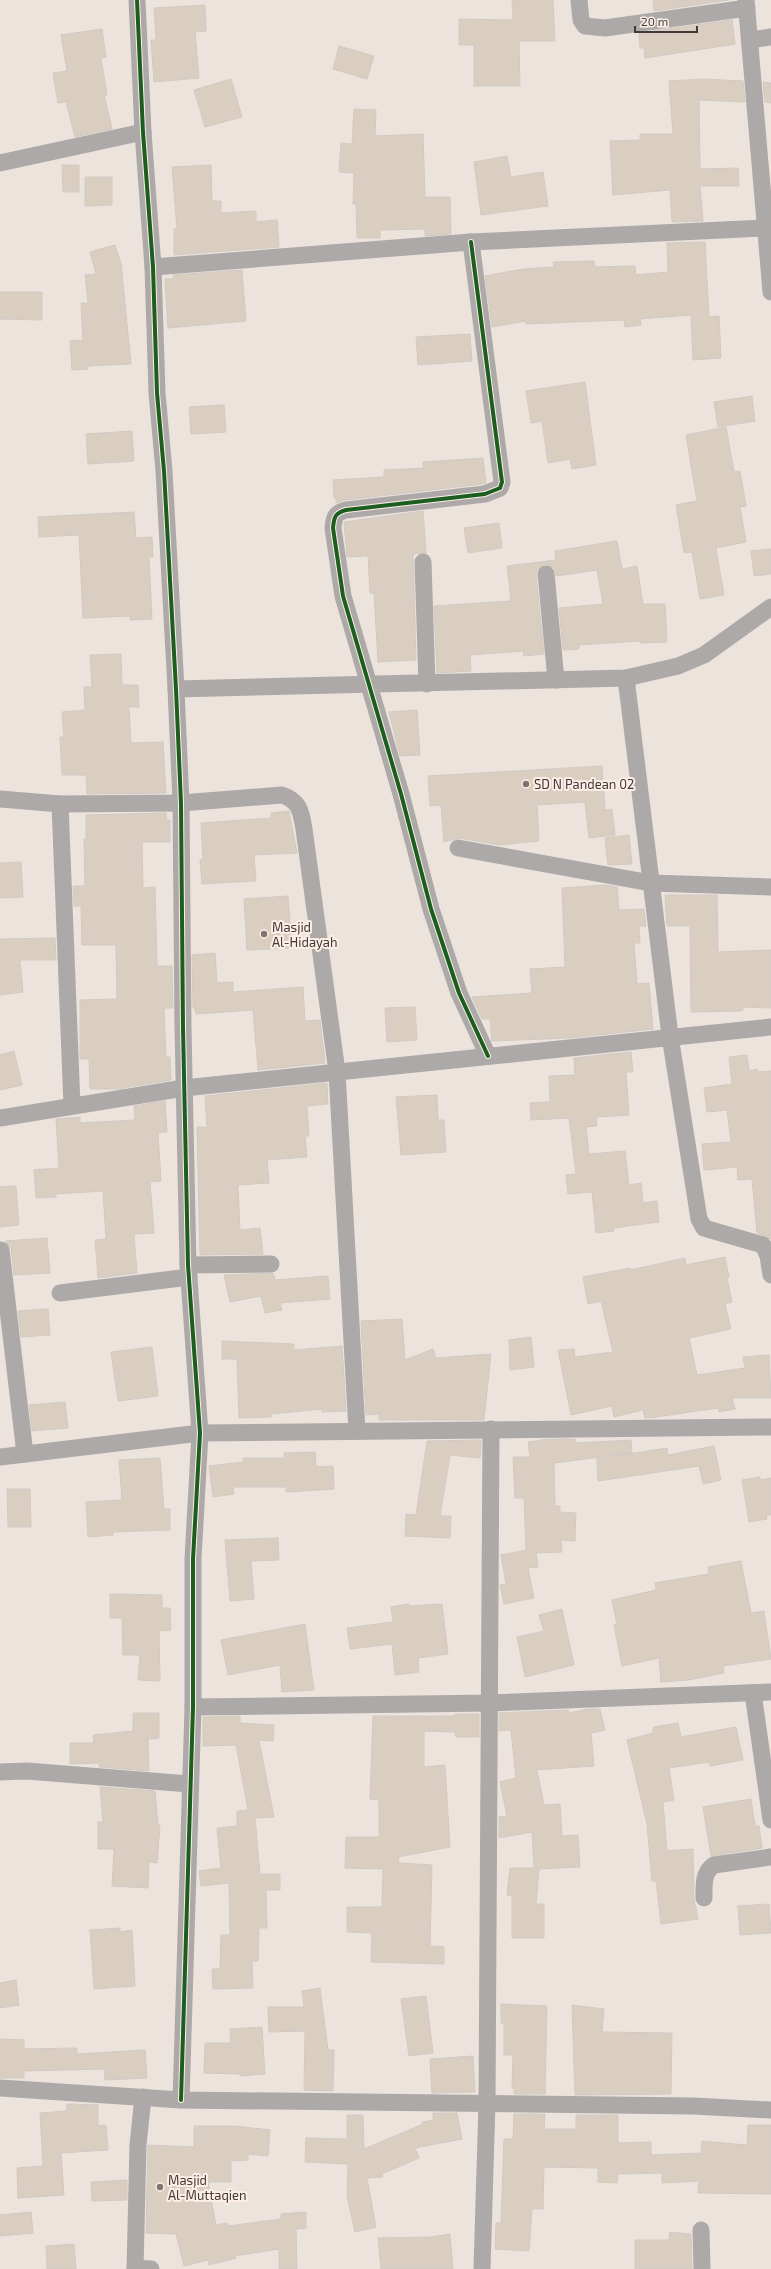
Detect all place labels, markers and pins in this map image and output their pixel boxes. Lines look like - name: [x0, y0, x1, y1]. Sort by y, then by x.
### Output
- place label: SD N Pandean 02: [534, 776, 634, 792]
- marker: SD N Pandean 02: [521, 779, 531, 789]
- place label: Masjid Al-Hidayah: [272, 919, 338, 950]
- marker: Masjid Al-Hidayah: [259, 929, 269, 939]
- place label: Masjid Al-Muttaqien: [168, 2172, 247, 2203]
- marker: Masjid Al-Muttaqien: [155, 2182, 165, 2192]

